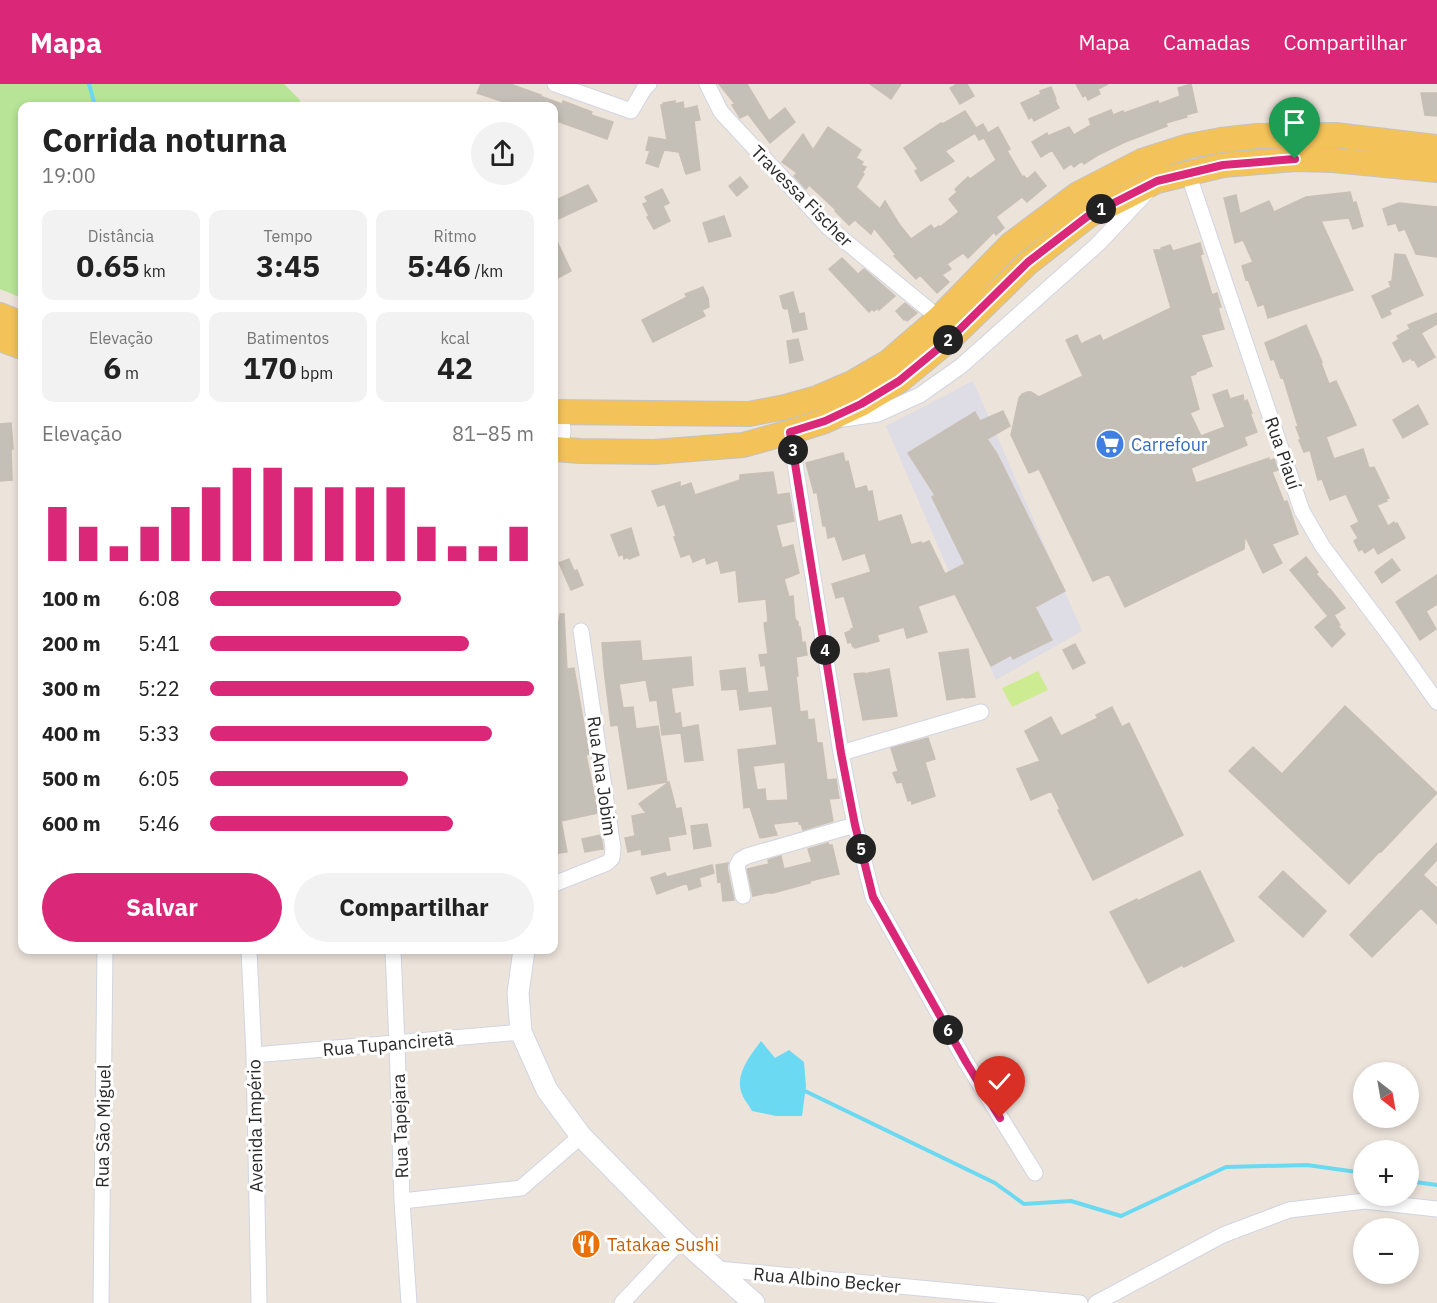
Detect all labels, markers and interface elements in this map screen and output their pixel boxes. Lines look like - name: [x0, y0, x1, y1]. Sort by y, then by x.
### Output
- text: Mapa: [30, 24, 102, 61]
- text: Mapa: [1078, 28, 1130, 56]
- text: Camadas: [1163, 28, 1250, 56]
- text: Compartilhar: [1283, 28, 1407, 56]
- pin: [1269, 97, 1320, 159]
- icon: arrive: [1278, 106, 1311, 139]
- text: Corrida noturna: [42, 118, 287, 161]
- button: share: [471, 122, 534, 185]
- street label: Travessa Fischer: [746, 140, 858, 252]
- text: 19:00: [42, 162, 96, 189]
- pin: 1: [1086, 194, 1116, 224]
- text: 1: [1096, 199, 1106, 219]
- text: Distância: [88, 226, 154, 246]
- text: Tempo: [263, 226, 313, 246]
- text: Ritmo: [434, 226, 476, 246]
- text: 0.65: [76, 246, 140, 285]
- text: 3:45: [256, 246, 320, 285]
- text: 5:46: [407, 246, 471, 285]
- text: km: [140, 261, 166, 281]
- text: /km: [471, 261, 503, 281]
- pin: 2: [933, 325, 963, 355]
- text: Elevação: [89, 328, 153, 348]
- text: Batimentos: [247, 328, 329, 348]
- text: kcal: [440, 328, 470, 348]
- text: 2: [943, 330, 953, 350]
- text: 6: [103, 348, 121, 387]
- text: 170: [243, 348, 297, 387]
- text: 42: [437, 348, 473, 387]
- text: m: [121, 363, 139, 383]
- text: bpm: [297, 363, 333, 383]
- street label: Rua Piauí: [1260, 414, 1306, 493]
- text: Elevação: [42, 420, 122, 447]
- text: 81–85 m: [452, 420, 534, 447]
- supermarket icon: Carrefour: [1094, 428, 1126, 460]
- place label: Carrefour: [1131, 433, 1208, 456]
- pin: 3: [778, 435, 808, 465]
- text: 3: [788, 440, 798, 460]
- text: 100 m: [42, 585, 101, 612]
- text: 6:08: [138, 585, 180, 612]
- text: 200 m: [42, 630, 101, 657]
- text: 5:41: [138, 630, 180, 657]
- pin: 4: [810, 635, 840, 665]
- text: 4: [820, 640, 830, 660]
- text: 300 m: [42, 675, 101, 702]
- text: 5:22: [138, 675, 180, 702]
- street label: Rua Ana Jobim: [582, 714, 622, 838]
- text: 400 m: [42, 720, 101, 747]
- text: 5:33: [138, 720, 180, 747]
- text: 500 m: [42, 765, 101, 792]
- text: 6:05: [138, 765, 180, 792]
- text: 600 m: [42, 810, 101, 837]
- text: 5:46: [138, 810, 180, 837]
- pin: 5: [846, 834, 876, 864]
- text: 5: [856, 839, 866, 859]
- button: Salvar: [42, 873, 282, 942]
- button: Compartilhar: [294, 873, 534, 942]
- pin: 6: [933, 1015, 963, 1045]
- text: 6: [943, 1020, 953, 1040]
- street label: Rua Tupanciretã: [322, 1027, 455, 1061]
- pin: [974, 1056, 1025, 1118]
- street label: Avenida Império: [242, 1059, 268, 1193]
- north arrow: [1353, 1062, 1419, 1128]
- map controls: [1353, 1062, 1419, 1284]
- street label: Rua São Miguel: [90, 1064, 116, 1188]
- icon: check: [983, 1065, 1016, 1098]
- street label: Rua Tapejara: [387, 1073, 413, 1179]
- button: +: [1353, 1140, 1419, 1206]
- button: −: [1353, 1218, 1419, 1284]
- restaurant icon: Tatakae Sushi: [570, 1228, 602, 1260]
- place label: Tatakae Sushi: [607, 1233, 719, 1256]
- street label: Rua Albino Becker: [752, 1262, 902, 1298]

